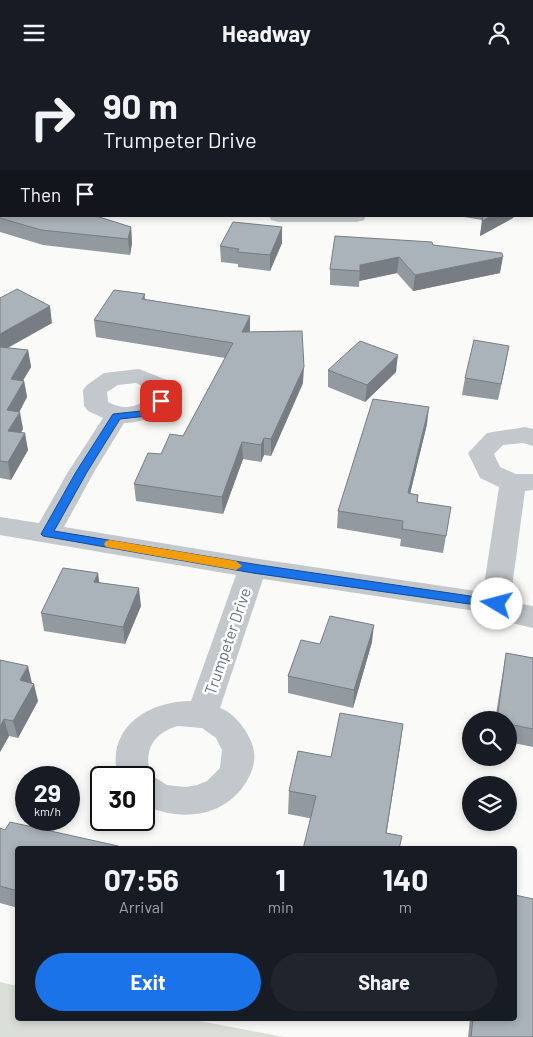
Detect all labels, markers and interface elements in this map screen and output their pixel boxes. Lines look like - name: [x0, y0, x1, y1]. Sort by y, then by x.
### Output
- icon: menu: [20, 19, 48, 47]
- icon: person: [485, 19, 513, 47]
- text: Headway: [222, 20, 311, 46]
- text: 90 m: [103, 84, 178, 126]
- icon: right: [20, 85, 85, 150]
- text: Trumpeter Drive: [103, 126, 257, 152]
- icon: arrive: [71, 180, 99, 208]
- text: Then: [20, 183, 61, 206]
- pin: [140, 380, 182, 422]
- icon: arrive: [147, 387, 175, 415]
- position arrow: [470, 577, 522, 629]
- street label: Trumpeter Drive: [200, 585, 254, 697]
- map controls: [462, 711, 517, 831]
- button: search: [462, 711, 517, 766]
- speed limit sign: 30: [90, 766, 155, 831]
- button: layers: [462, 776, 517, 831]
- text: 29: [34, 777, 61, 807]
- text: km/h: [34, 804, 61, 818]
- text: 07:56: [104, 861, 179, 897]
- text: 1: [275, 861, 286, 897]
- text: 140: [382, 861, 428, 897]
- text: Arrival: [119, 897, 164, 916]
- text: min: [268, 897, 294, 916]
- text: m: [399, 897, 412, 916]
- button: Exit: [35, 953, 261, 1011]
- button: Share: [271, 953, 497, 1011]

